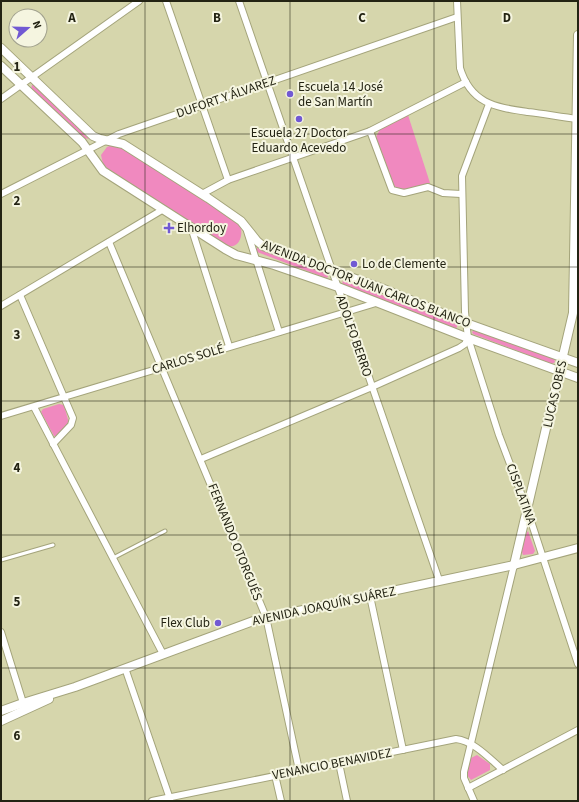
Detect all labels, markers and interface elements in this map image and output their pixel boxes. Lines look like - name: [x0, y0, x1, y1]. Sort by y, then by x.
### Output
- north arrow: [8, 8, 48, 48]
- text: A: [67, 9, 76, 27]
- text: B: [213, 9, 221, 27]
- text: C: [358, 9, 366, 27]
- text: D: [503, 9, 511, 27]
- text: N: [29, 19, 45, 31]
- text: 1: [14, 58, 21, 76]
- street label: DUFORT Y ÁLVAREZ: [174, 72, 278, 122]
- place label: Escuela 14 José de San Martín: [298, 78, 383, 111]
- marker: Escuela 14 José de San Martín: [285, 89, 295, 99]
- marker: Escuela 27 Doctor Eduardo Acevedo: [294, 114, 304, 124]
- place label: Escuela 27 Doctor Eduardo Acevedo: [251, 124, 348, 157]
- text: 2: [14, 192, 21, 210]
- place label: Elhordoy: [177, 219, 226, 237]
- marker: Elhordoy: [164, 223, 174, 233]
- street label: AVENIDA DOCTOR JUAN CARLOS BLANCO: [259, 236, 473, 332]
- place label: Lo de Clemente: [362, 255, 446, 273]
- marker: Lo de Clemente: [349, 259, 359, 269]
- street label: ADOLFO BERRO: [332, 293, 376, 379]
- text: 3: [14, 326, 21, 344]
- street label: CARLOS SOLÉ: [150, 339, 227, 379]
- street label: LUCAS OBES: [539, 359, 571, 429]
- text: 4: [14, 459, 21, 477]
- street label: CISPLATINA: [502, 461, 541, 528]
- street label: FERNANDO OTORGUÉS: [203, 481, 267, 603]
- street label: AVENIDA JOAQUÍN SUÁREZ: [251, 582, 397, 630]
- text: 5: [14, 593, 21, 611]
- place label: Flex Club: [161, 614, 210, 632]
- marker: Flex Club: [213, 618, 223, 628]
- text: 6: [14, 727, 21, 745]
- street label: VENANCIO BENAVIDEZ: [271, 744, 393, 784]

